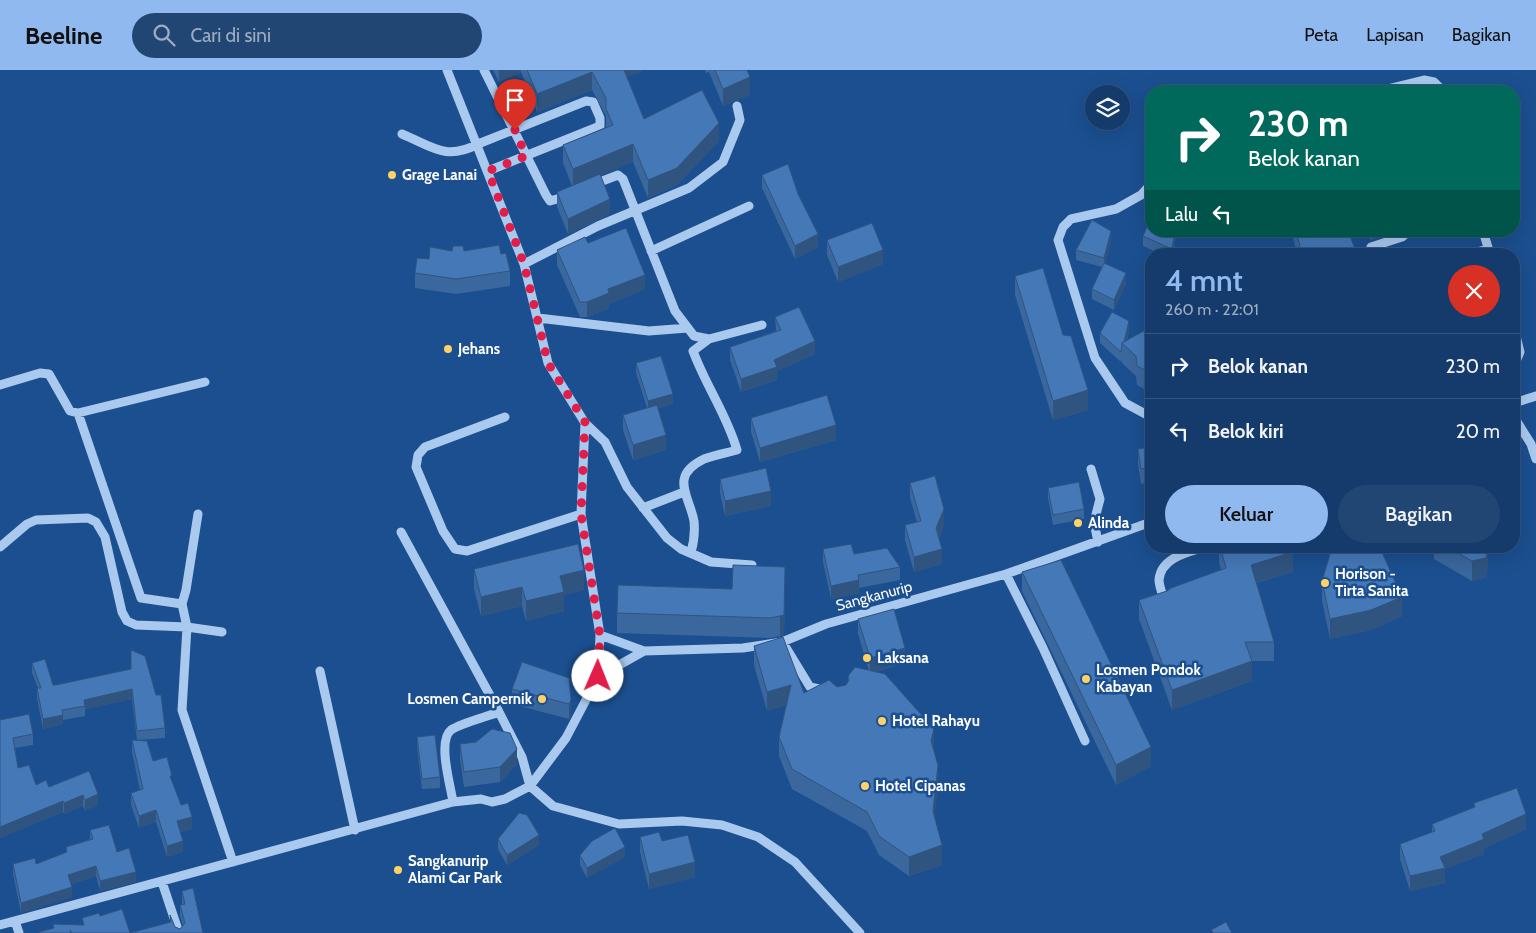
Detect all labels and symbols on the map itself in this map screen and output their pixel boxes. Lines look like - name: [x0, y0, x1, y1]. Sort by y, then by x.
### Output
- pin: [494, 79, 536, 130]
- place label: Grage Lanai: [402, 166, 477, 184]
- marker: Grage Lanai: [386, 169, 398, 181]
- place label: Jehans: [457, 340, 500, 358]
- marker: Jehans: [442, 343, 454, 355]
- place label: Alinda: [1088, 514, 1130, 532]
- marker: Alinda: [1072, 517, 1084, 529]
- place label: Horison - Tirta Sanita: [1335, 565, 1409, 600]
- street label: Sangkanurip: [834, 577, 914, 615]
- marker: Horison - Tirta Sanita: [1319, 577, 1331, 589]
- position arrow: [571, 649, 623, 701]
- place label: Laksana: [877, 649, 929, 667]
- marker: Laksana: [861, 652, 873, 664]
- place label: Losmen Pondok Kabayan: [1096, 661, 1201, 696]
- marker: Losmen Pondok Kabayan: [1080, 673, 1092, 685]
- place label: Losmen Campernik: [407, 690, 533, 708]
- marker: Losmen Campernik: [536, 693, 548, 705]
- place label: Hotel Rahayu: [892, 712, 980, 730]
- marker: Hotel Rahayu: [876, 715, 888, 727]
- place label: Hotel Cipanas: [875, 777, 966, 795]
- marker: Hotel Cipanas: [859, 780, 871, 792]
- place label: Sangkanurip Alami Car Park: [408, 852, 503, 887]
- marker: Sangkanurip Alami Car Park: [392, 864, 404, 876]

